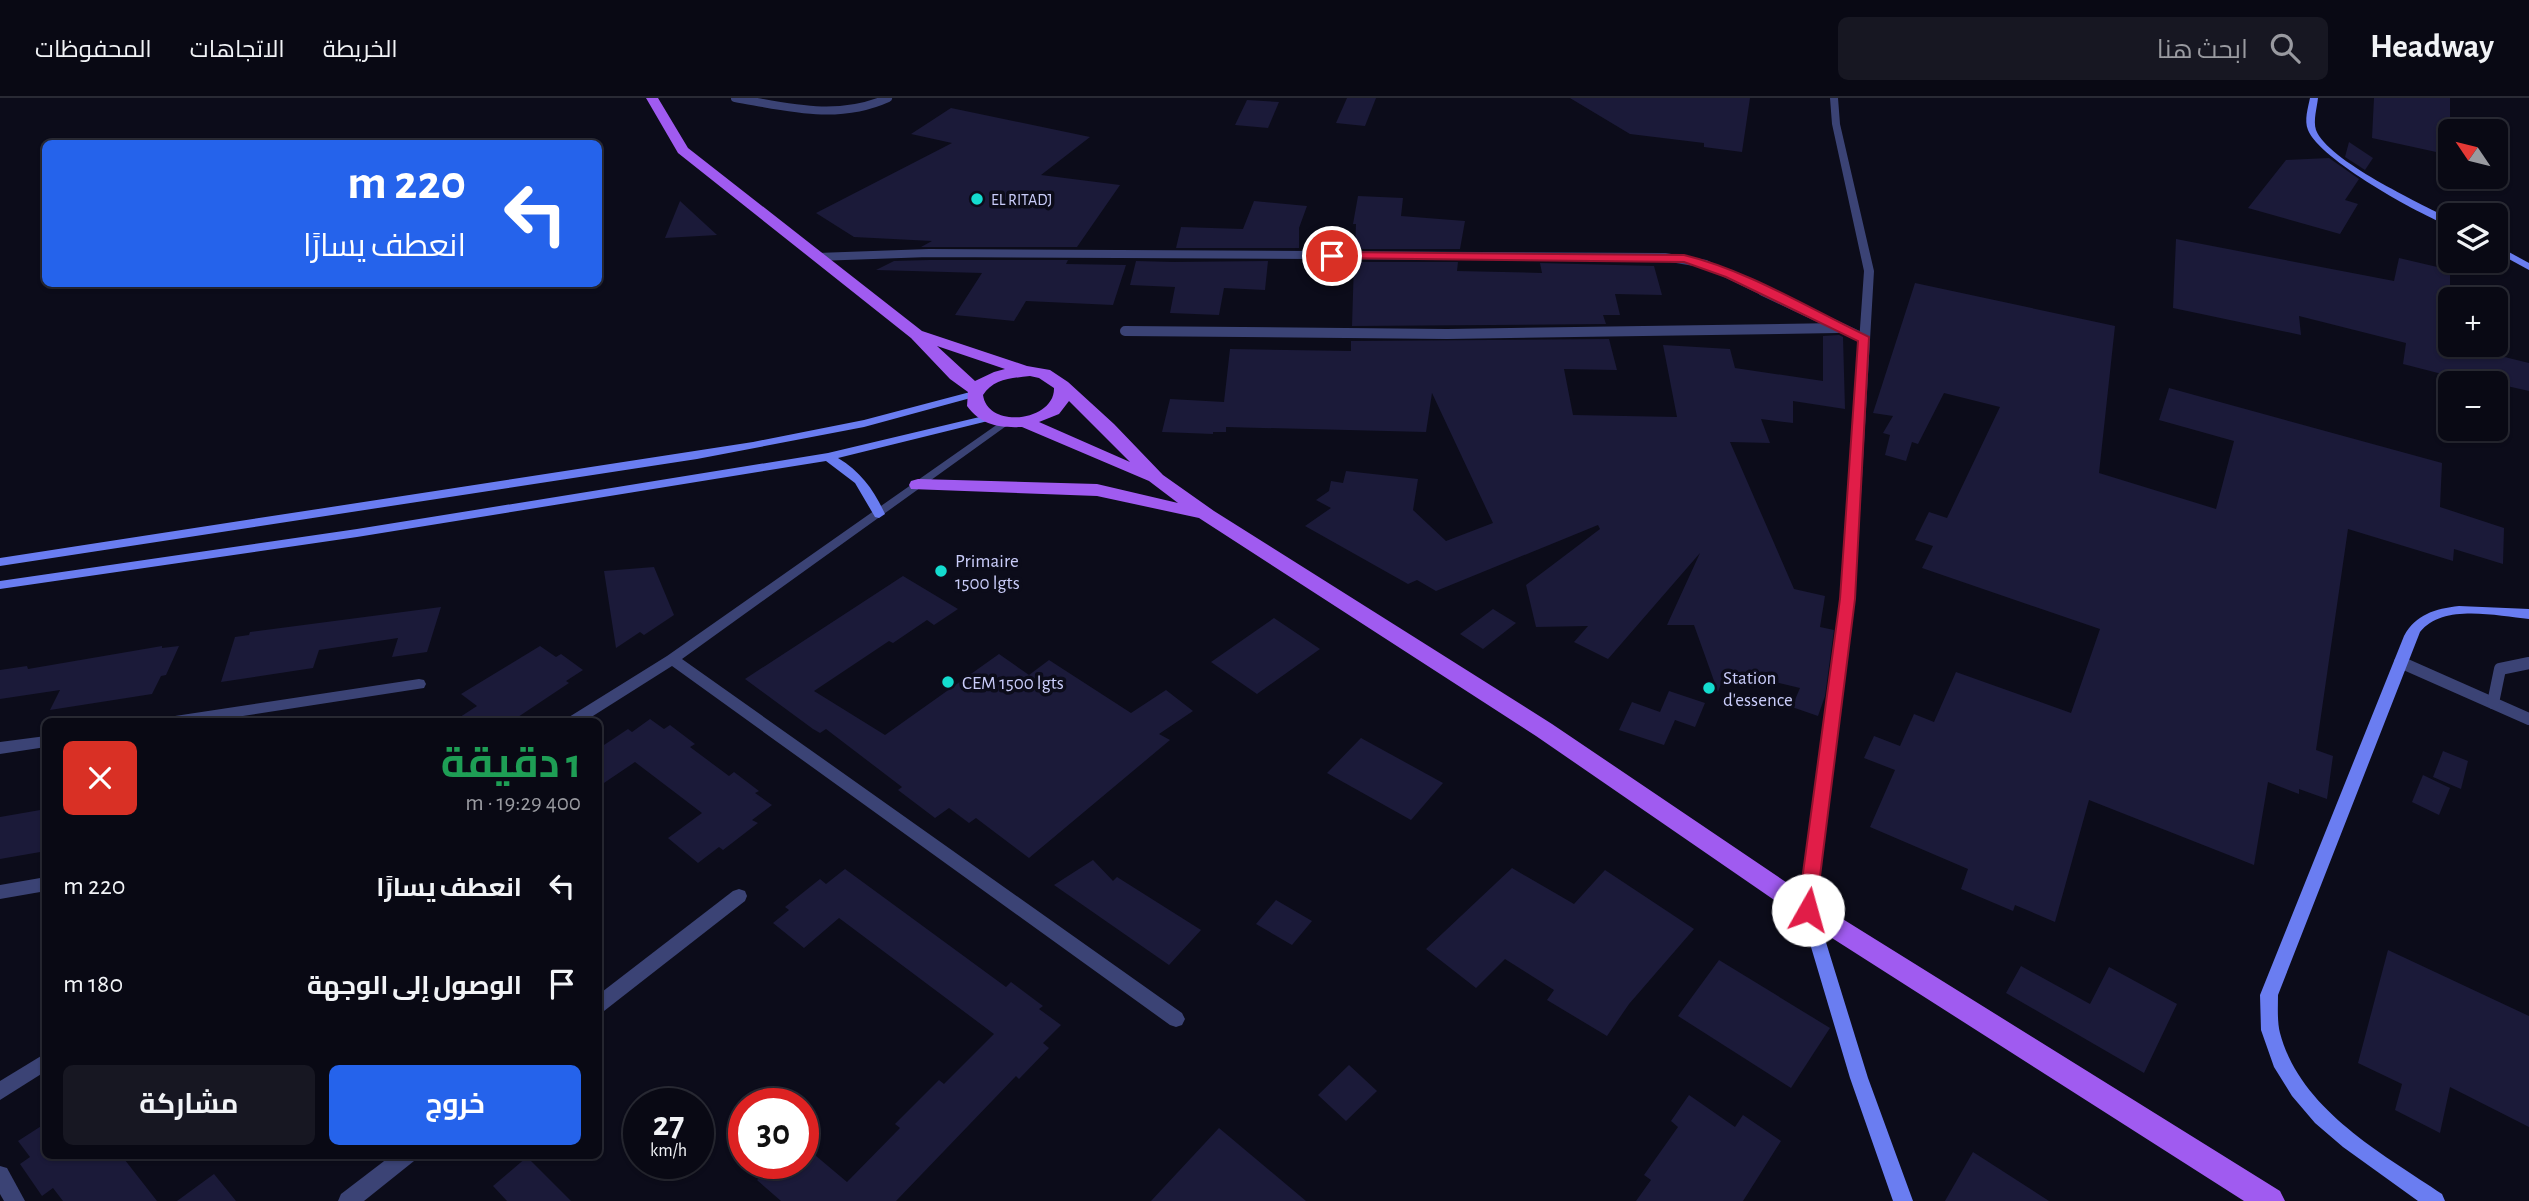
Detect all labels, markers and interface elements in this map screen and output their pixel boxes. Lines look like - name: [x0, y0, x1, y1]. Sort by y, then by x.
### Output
- search box: [1838, 17, 2328, 80]
- icon: search: [2266, 29, 2304, 67]
- text: Headway: [2370, 31, 2494, 64]
- text: ابحث هنا: [2157, 37, 2248, 63]
- text: المحفوظات: [35, 38, 152, 62]
- text: الاتجاهات: [190, 38, 285, 62]
- text: الخريطة: [323, 38, 398, 62]
- north arrow: [2438, 119, 2508, 189]
- map controls: [2438, 119, 2508, 441]
- text: 220 m: [347, 159, 466, 208]
- icon: left: [490, 168, 581, 259]
- marker: EL RITADJ: [969, 191, 985, 207]
- place label: EL RITADJ: [991, 192, 1052, 208]
- button: layers: [2438, 203, 2508, 273]
- pin: [1302, 226, 1362, 286]
- text: انعطف يسارًا: [303, 230, 466, 262]
- icon: arrive: [1313, 237, 1351, 275]
- button: +: [2438, 287, 2508, 357]
- button: −: [2438, 371, 2508, 441]
- place label: Primaire 1500 lgts: [955, 552, 1020, 593]
- marker: Primaire 1500 lgts: [933, 563, 949, 579]
- place label: Station d'essence: [1723, 669, 1793, 710]
- marker: CEM 1500 lgts: [940, 674, 956, 690]
- place label: CEM 1500 lgts: [962, 674, 1064, 693]
- marker: Station d'essence: [1701, 680, 1717, 696]
- button: close: [63, 741, 137, 815]
- text: 1 دقيقة: [441, 743, 581, 785]
- text: 400 m · 19:29: [465, 792, 581, 815]
- icon: left: [543, 867, 581, 905]
- text: 220 m: [63, 873, 126, 899]
- position arrow: [1771, 873, 1845, 947]
- text: انعطف يسارًا: [376, 875, 522, 901]
- icon: arrive: [543, 965, 581, 1003]
- text: 180 m: [63, 971, 123, 997]
- text: الوصول إلى الوجهة: [307, 973, 522, 999]
- button: مشاركة: [63, 1065, 315, 1145]
- button: خروج: [329, 1065, 581, 1145]
- speed limit sign: 30: [728, 1088, 819, 1179]
- text: 27: [653, 1107, 684, 1142]
- text: km/h: [650, 1142, 687, 1160]

